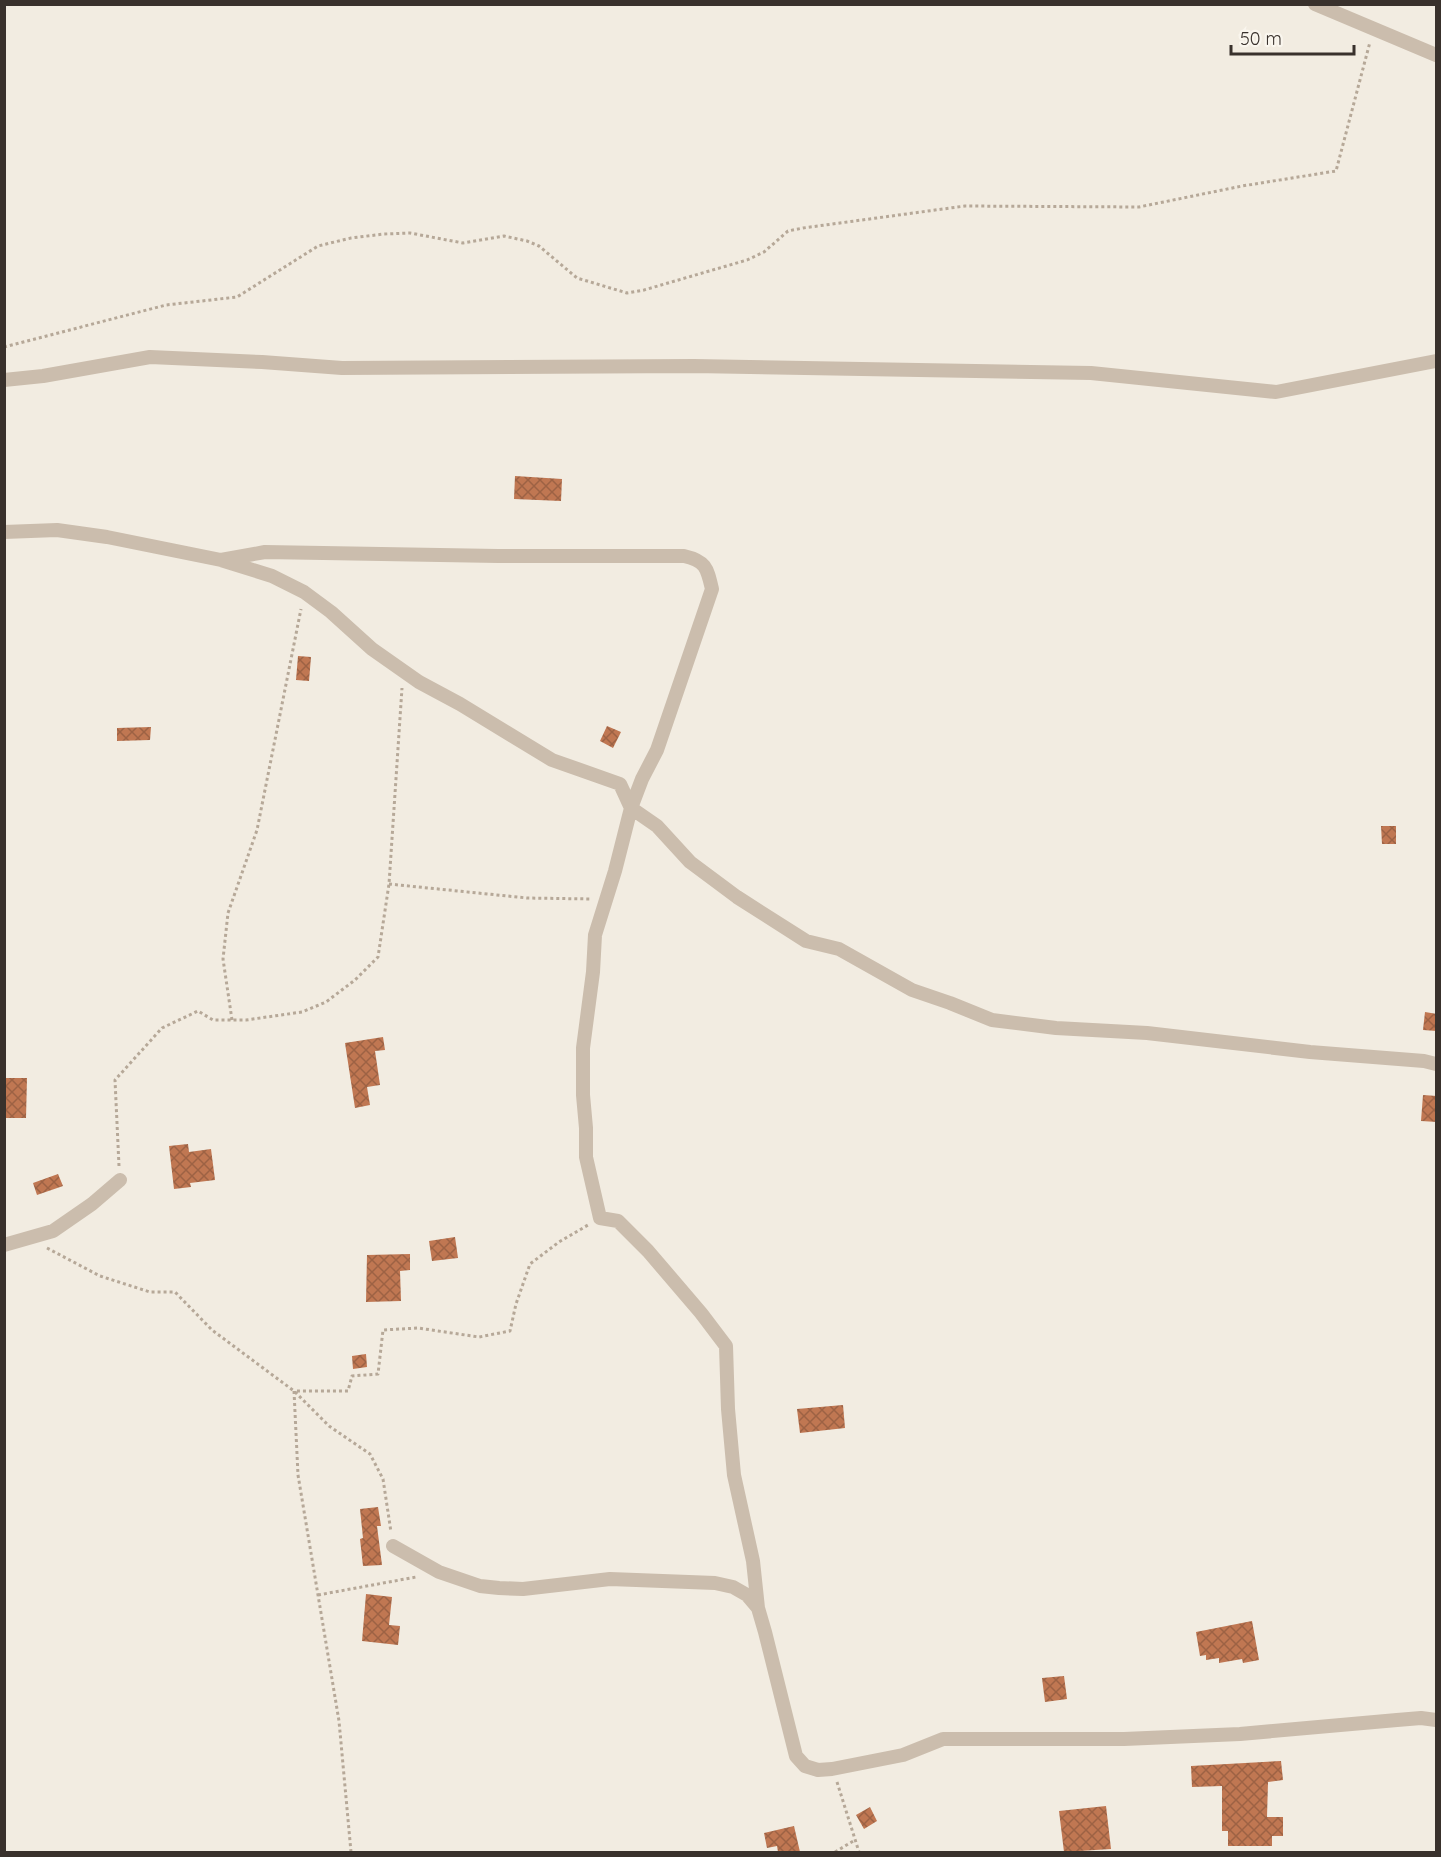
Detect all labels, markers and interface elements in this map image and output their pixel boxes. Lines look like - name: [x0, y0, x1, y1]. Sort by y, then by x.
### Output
- scale bar: [1231, 18, 1354, 56]
- text: 50 m: [1240, 27, 1282, 50]

